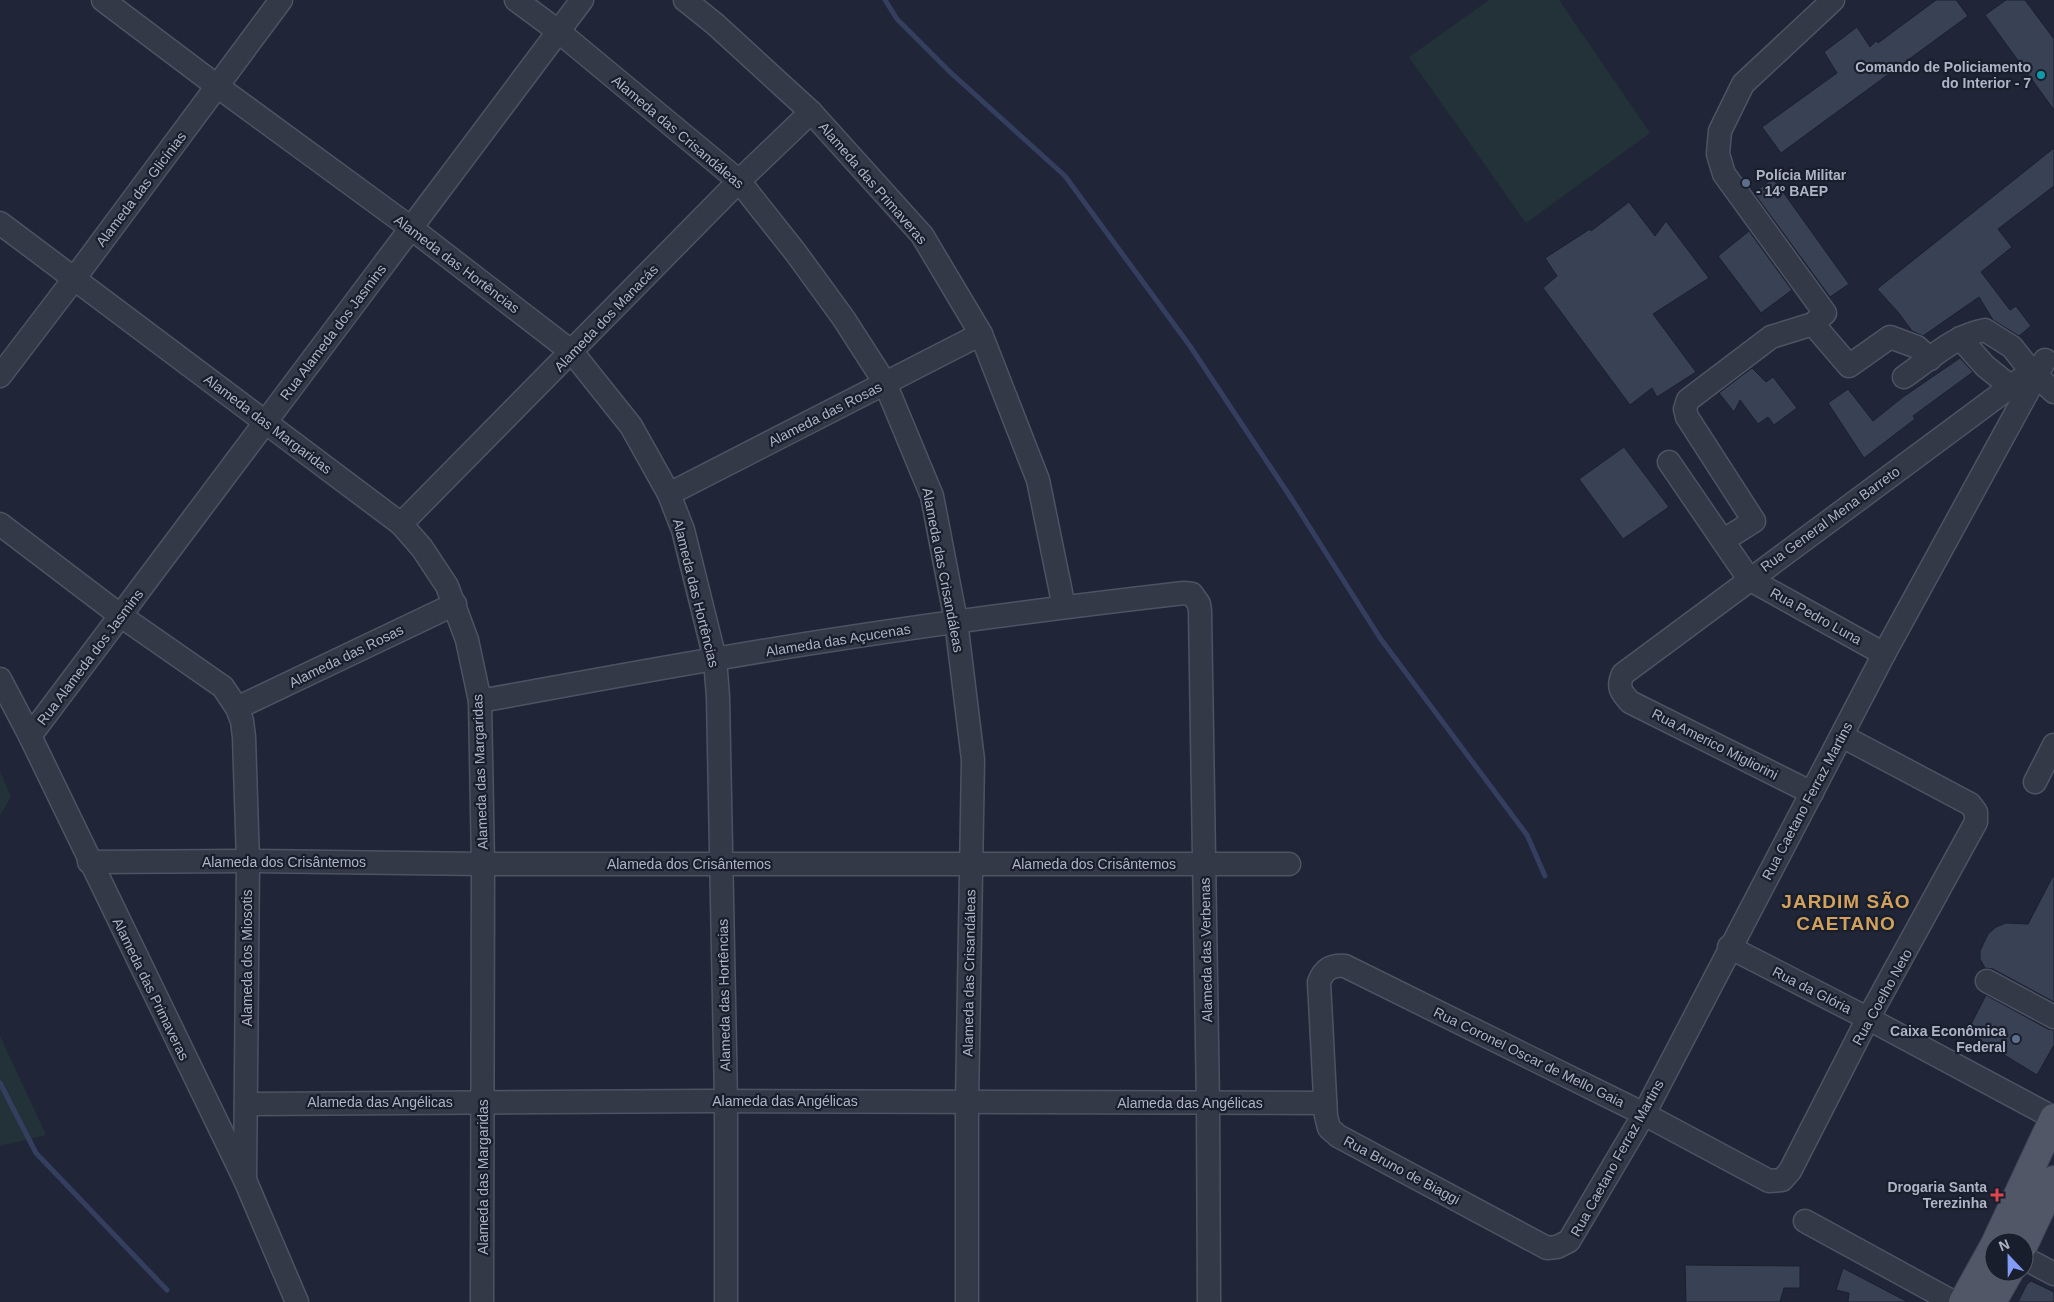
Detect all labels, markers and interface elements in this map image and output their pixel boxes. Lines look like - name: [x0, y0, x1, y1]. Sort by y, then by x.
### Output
- place label: Comando de Policiamento do Interior - 7: [1855, 59, 2031, 91]
- marker: Comando de Policiamento do Interior - 7: [2035, 69, 2047, 81]
- street label: Alameda das Crisandáleas: [609, 72, 747, 192]
- street label: Alameda das Primaveras: [816, 119, 930, 247]
- street label: Alameda das Glicínias: [93, 129, 189, 249]
- place label: Polícia Militar - 14º BAEP: [1756, 167, 1847, 199]
- marker: Polícia Militar - 14º BAEP: [1740, 177, 1752, 189]
- street label: Alameda das Hortências: [391, 212, 523, 316]
- street label: Rua Alameda dos Jasmins: [277, 261, 389, 403]
- street label: Alameda dos Manacás: [551, 261, 661, 375]
- street label: Alameda das Margaridas: [201, 371, 335, 477]
- street label: Alameda das Rosas: [766, 378, 884, 450]
- street label: Rua General Mena Barreto: [1757, 463, 1903, 575]
- street label: Alameda das Crisandáleas: [919, 486, 967, 654]
- street label: Alameda das Hortências: [670, 517, 722, 669]
- street label: Rua Pedro Luna: [1768, 584, 1865, 648]
- street label: Rua Alameda dos Jasmins: [34, 586, 146, 728]
- street label: Alameda das Rosas: [286, 621, 406, 691]
- street label: Alameda das Açucenas: [764, 621, 912, 659]
- street label: Alameda das Margaridas: [469, 694, 491, 850]
- street label: Rua Americo Migliorini: [1649, 705, 1781, 783]
- street label: Rua Caetano Ferraz Martins: [1758, 719, 1856, 883]
- street label: Alameda dos Crisântemos: [202, 854, 366, 870]
- street label: Alameda dos Crisântemos: [607, 856, 771, 872]
- street label: Alameda dos Crisântemos: [1012, 856, 1176, 872]
- street label: Alameda das Verbenas: [1197, 877, 1215, 1023]
- street label: Alameda das Crisandáleas: [960, 889, 978, 1057]
- street label: Alameda dos Miosotis: [239, 890, 255, 1026]
- district label: JARDIM SÃO CAETANO: [1781, 891, 1911, 934]
- street label: Alameda das Primaveras: [110, 915, 192, 1063]
- street label: Alameda das Hortências: [715, 919, 733, 1071]
- street label: Rua Coelho Neto: [1849, 946, 1915, 1048]
- street label: Rua da Glória: [1770, 963, 1854, 1017]
- street label: Rua Coronel Oscar de Mello Gaia: [1431, 1004, 1627, 1110]
- place label: Caixa Econômica Federal: [1890, 1023, 2006, 1055]
- marker: Caixa Econômica Federal: [2010, 1033, 2022, 1045]
- street label: Rua Caetano Ferraz Martins: [1567, 1077, 1667, 1239]
- street label: Alameda das Angélicas: [712, 1093, 858, 1109]
- street label: Alameda das Angélicas: [307, 1094, 453, 1110]
- street label: Alameda das Angélicas: [1117, 1095, 1263, 1111]
- street label: Alameda das Margaridas: [475, 1099, 491, 1255]
- street label: Rua Bruno de Biaggi: [1341, 1133, 1463, 1207]
- place label: Drogaria Santa Terezinha: [1887, 1179, 1987, 1211]
- marker: Drogaria Santa Terezinha: [1991, 1189, 2003, 1201]
- north arrow: [1984, 1232, 2034, 1282]
- text: N: [1996, 1236, 2012, 1254]

